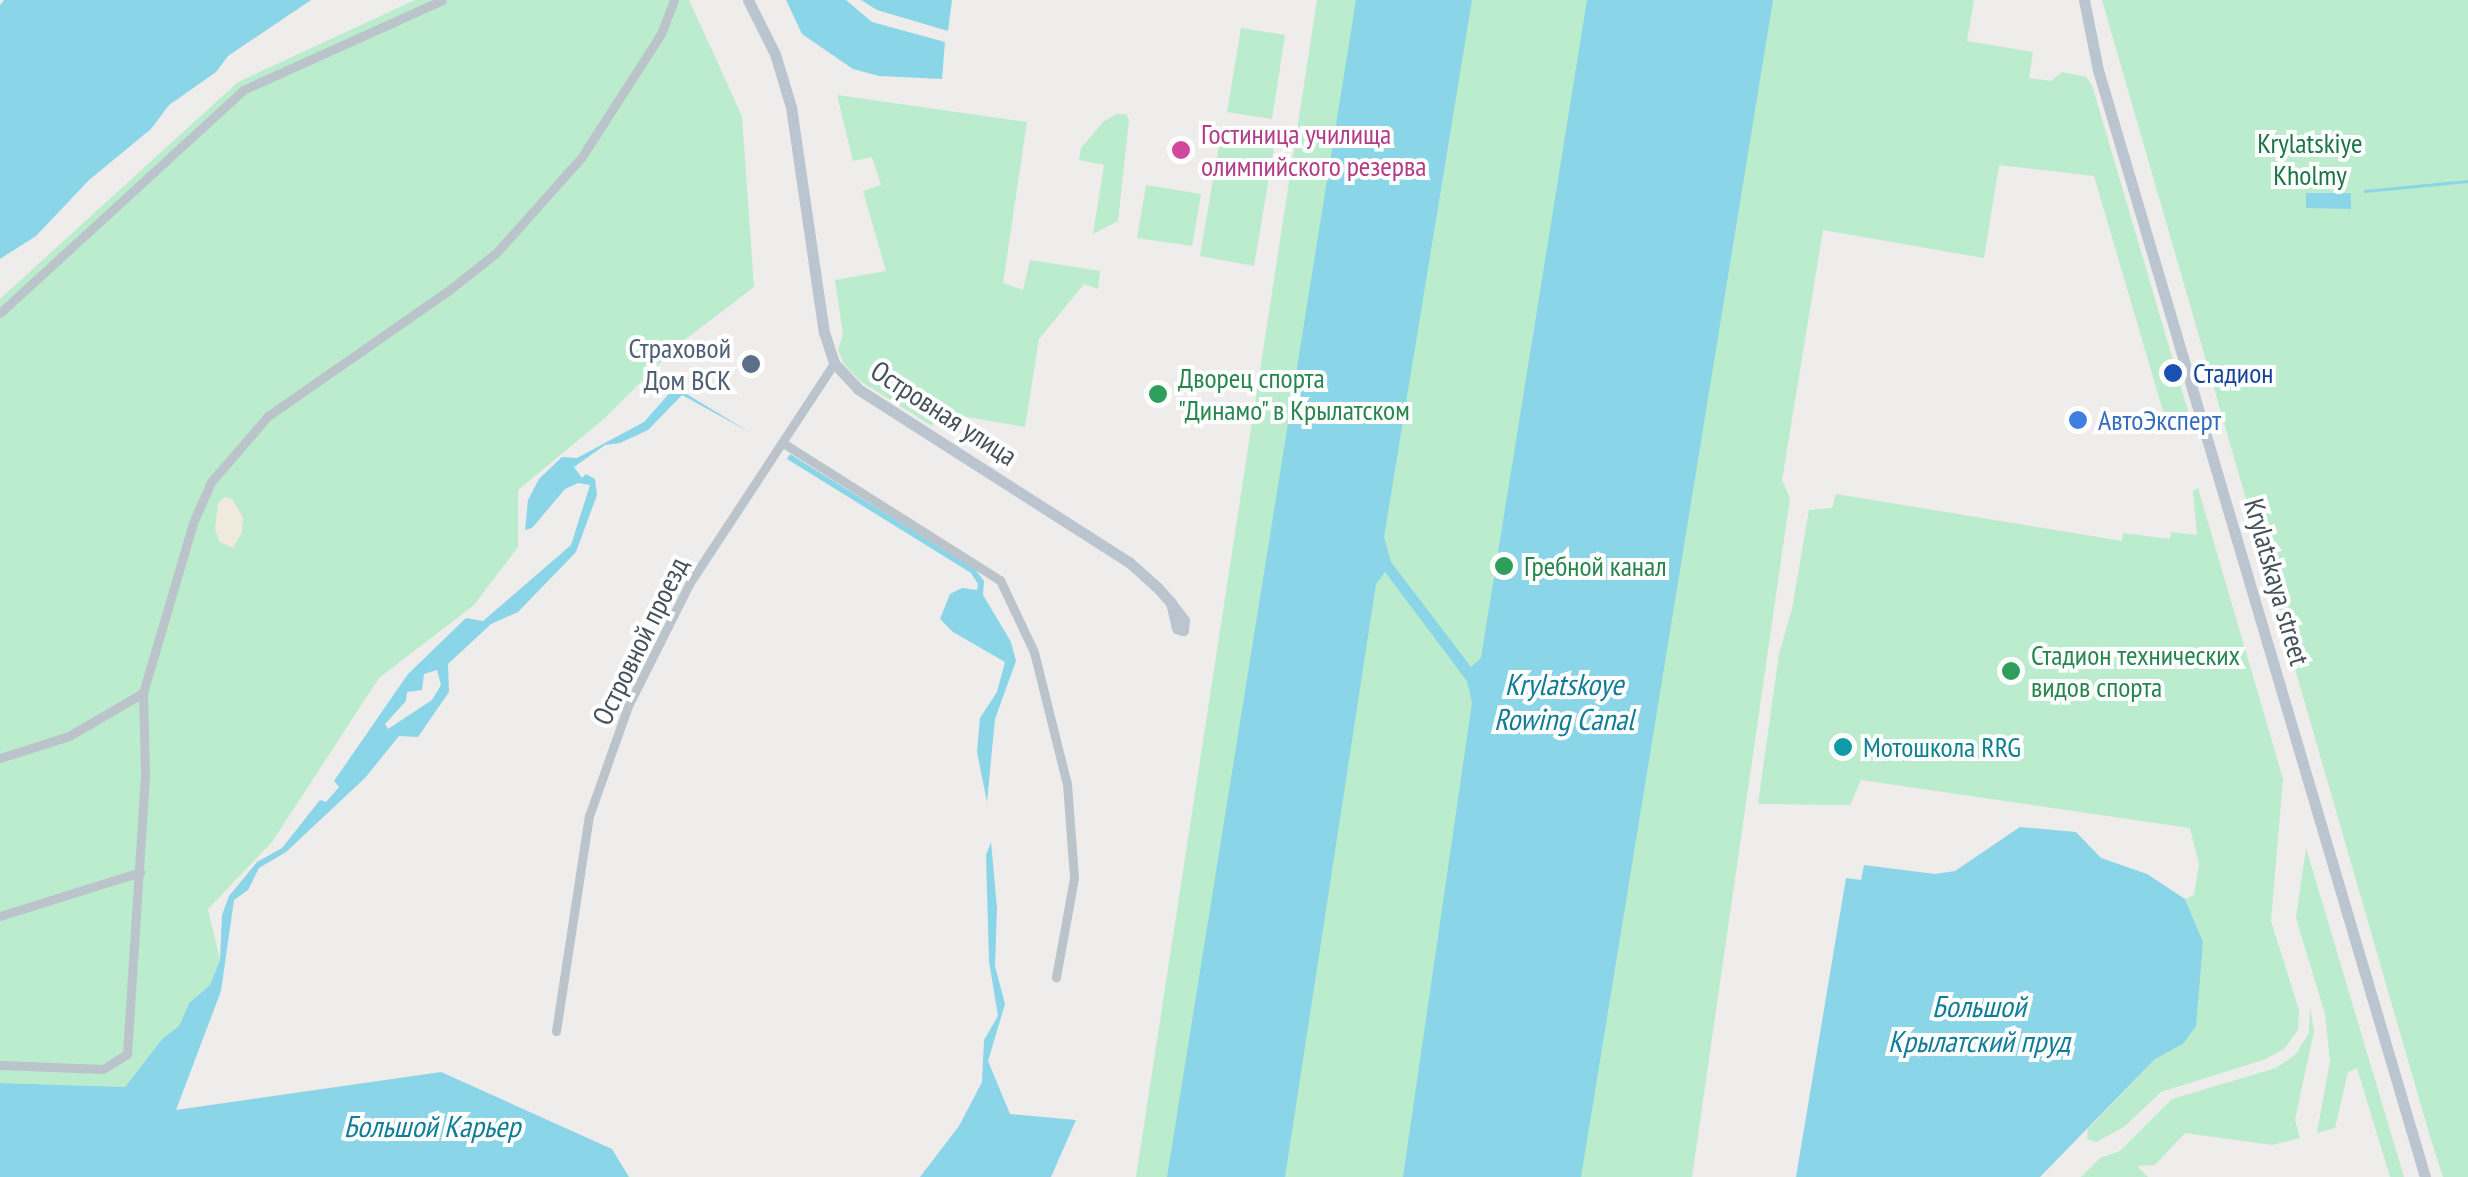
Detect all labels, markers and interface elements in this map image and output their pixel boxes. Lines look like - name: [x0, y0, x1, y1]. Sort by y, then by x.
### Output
- place label: Гостиница училища олимпийского резерва: [1201, 117, 1426, 183]
- park label: Krylatskiye Kholmy: [2257, 126, 2363, 192]
- marker: Гостиница училища олимпийского резерва: [1170, 139, 1192, 161]
- place label: Страховой Дом ВСК: [628, 331, 731, 397]
- marker: Страховой Дом ВСК: [740, 353, 762, 375]
- street label: Островная улица: [865, 353, 1023, 473]
- place label: Стадион: [2193, 356, 2273, 390]
- place label: Дворец спорта "Динамо" в Крылатском: [1178, 361, 1412, 427]
- marker: Стадион: [2162, 362, 2184, 384]
- marker: Дворец спорта "Динамо" в Крылатском: [1147, 383, 1169, 405]
- place label: АвтоЭксперт: [2098, 403, 2221, 437]
- marker: АвтоЭксперт: [2067, 409, 2089, 431]
- street label: Krylatskaya street: [2237, 495, 2317, 669]
- place label: Гребной канал: [1524, 549, 1667, 583]
- street label: Островной проезд: [585, 552, 695, 730]
- marker: Гребной канал: [1493, 555, 1515, 577]
- place label: Стадион технических видов спорта: [2031, 638, 2240, 704]
- marker: Стадион технических видов спорта: [2000, 660, 2022, 682]
- water label: Krylatskoye Rowing Canal: [1494, 666, 1634, 736]
- place label: Мотошкола RRG: [1863, 730, 2021, 764]
- marker: Мотошкола RRG: [1832, 736, 1854, 758]
- water label: Большой Крылатский пруд: [1888, 988, 2070, 1058]
- water label: Большой Карьер: [344, 1108, 520, 1144]

